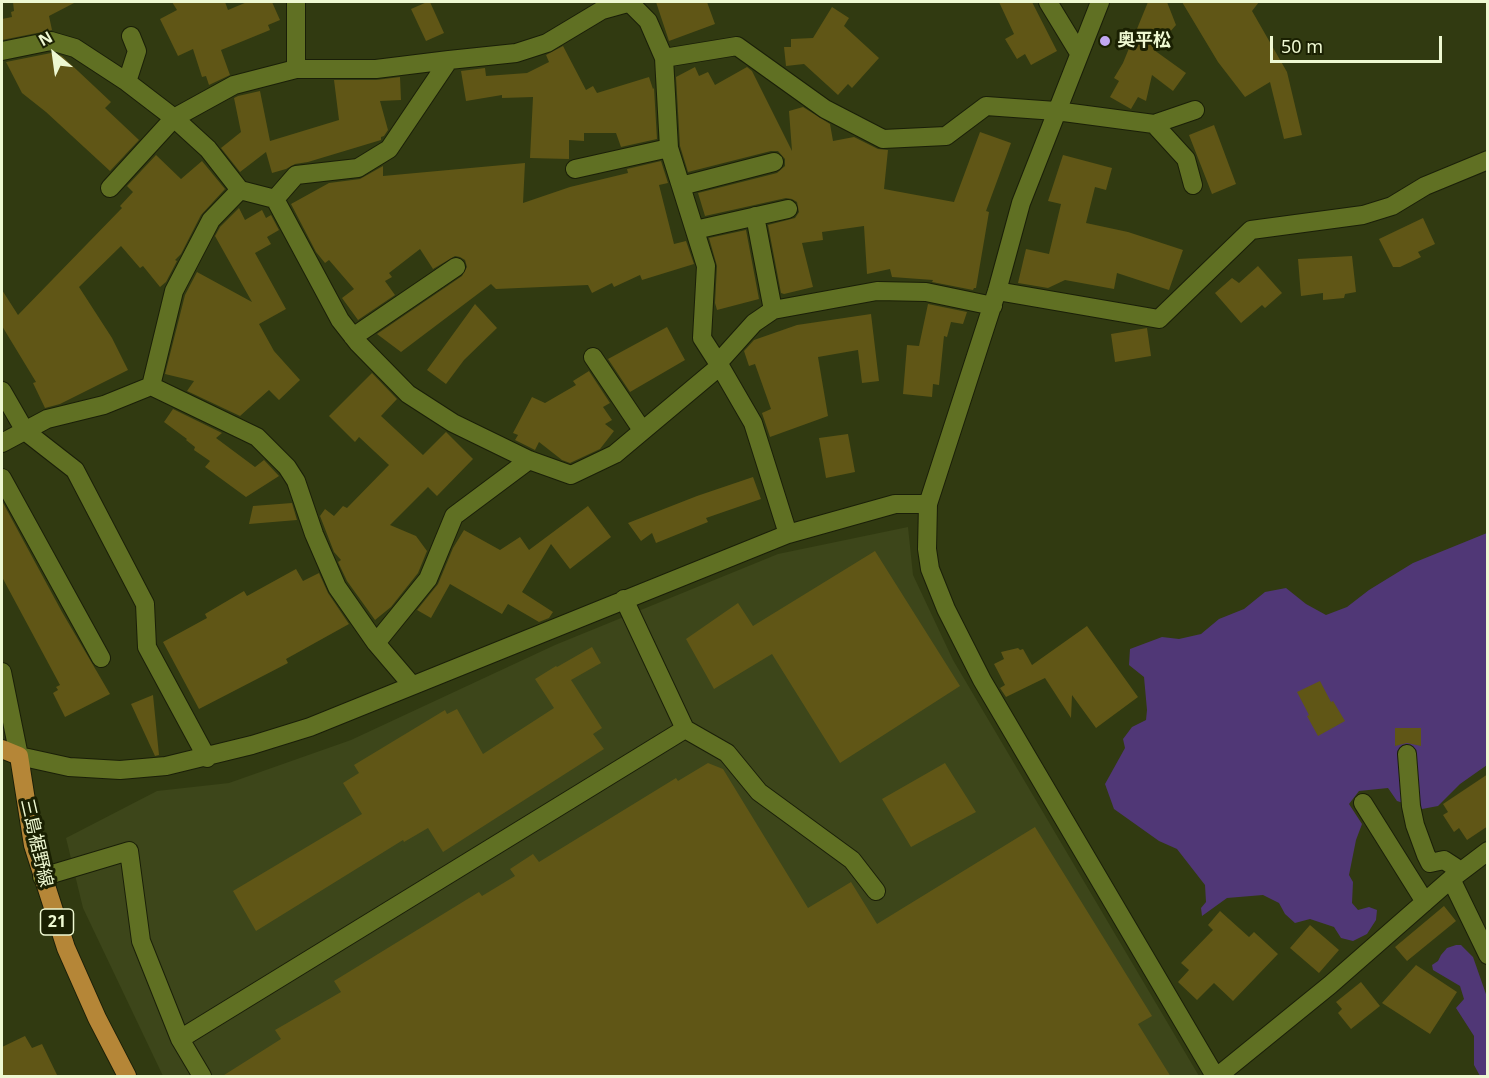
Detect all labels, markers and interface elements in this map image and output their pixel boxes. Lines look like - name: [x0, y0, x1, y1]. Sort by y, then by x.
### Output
- north arrow: [24, 24, 84, 84]
- scale bar: [1273, 24, 1446, 62]
- text: N: [34, 25, 56, 51]
- place label: 奥平松: [1117, 30, 1171, 52]
- marker: 奥平松: [1098, 34, 1112, 48]
- text: 50 m: [1281, 34, 1323, 58]
- street label: 三島裾野線: [15, 797, 57, 889]
- road number: 21: [40, 909, 74, 935]

